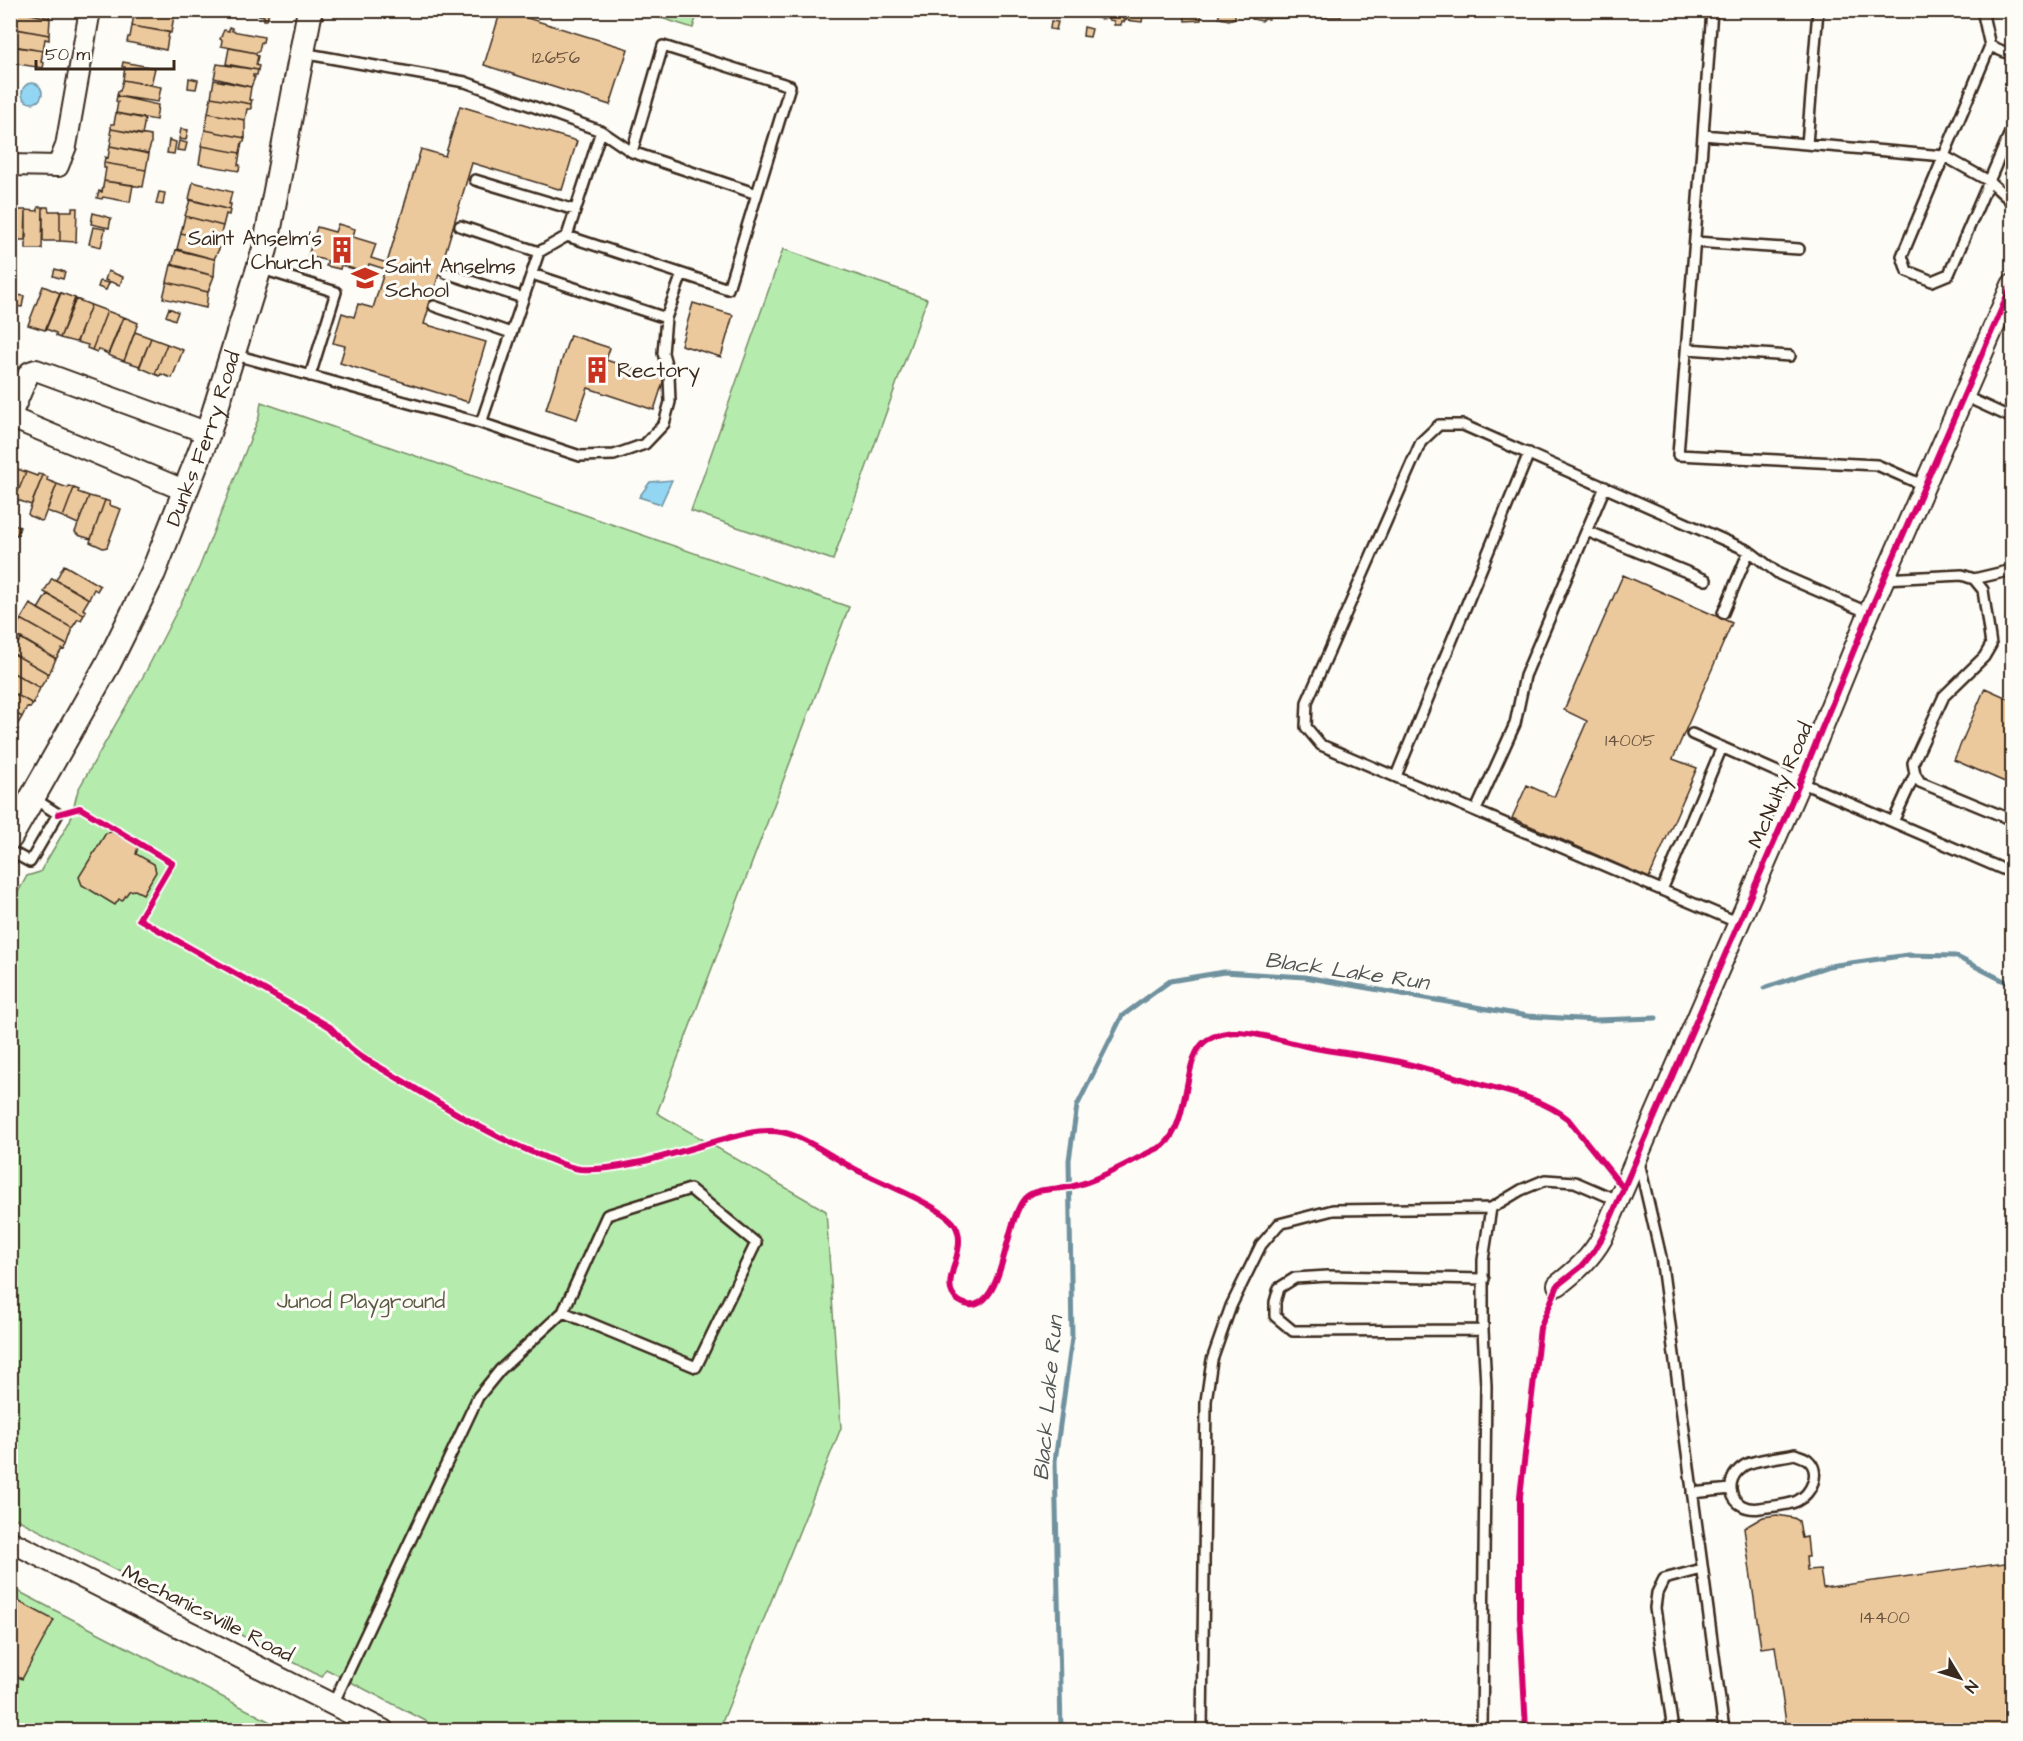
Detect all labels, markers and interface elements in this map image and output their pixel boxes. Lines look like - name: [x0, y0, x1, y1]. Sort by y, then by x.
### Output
- scale bar: [36, 33, 174, 71]
- text: 50 m: [45, 42, 90, 67]
- house number: 12656: [532, 45, 580, 70]
- place label: Saint Anselm's Church: [188, 224, 323, 277]
- building icon: Saint Anselm's Church: [327, 235, 357, 265]
- place label: Saint Anselms School: [385, 252, 516, 305]
- school or university icon: Saint Anselms School: [350, 263, 380, 293]
- street label: Dunks Ferry Road: [159, 347, 248, 530]
- building icon: Rectory: [582, 355, 612, 385]
- place label: Rectory: [617, 356, 701, 387]
- street label: McNulty Road: [1741, 717, 1822, 854]
- house number: 14005: [1605, 728, 1655, 753]
- water label: Black Lake Run: [1263, 945, 1433, 999]
- park label: Junod Playground: [277, 1287, 445, 1318]
- water label: Black Lake Run: [1026, 1313, 1071, 1482]
- street label: Mechanicsville Road: [117, 1558, 299, 1669]
- house number: 14400: [1860, 1605, 1910, 1630]
- north arrow: [1930, 1648, 1990, 1708]
- text: N: [1959, 1676, 1983, 1697]

